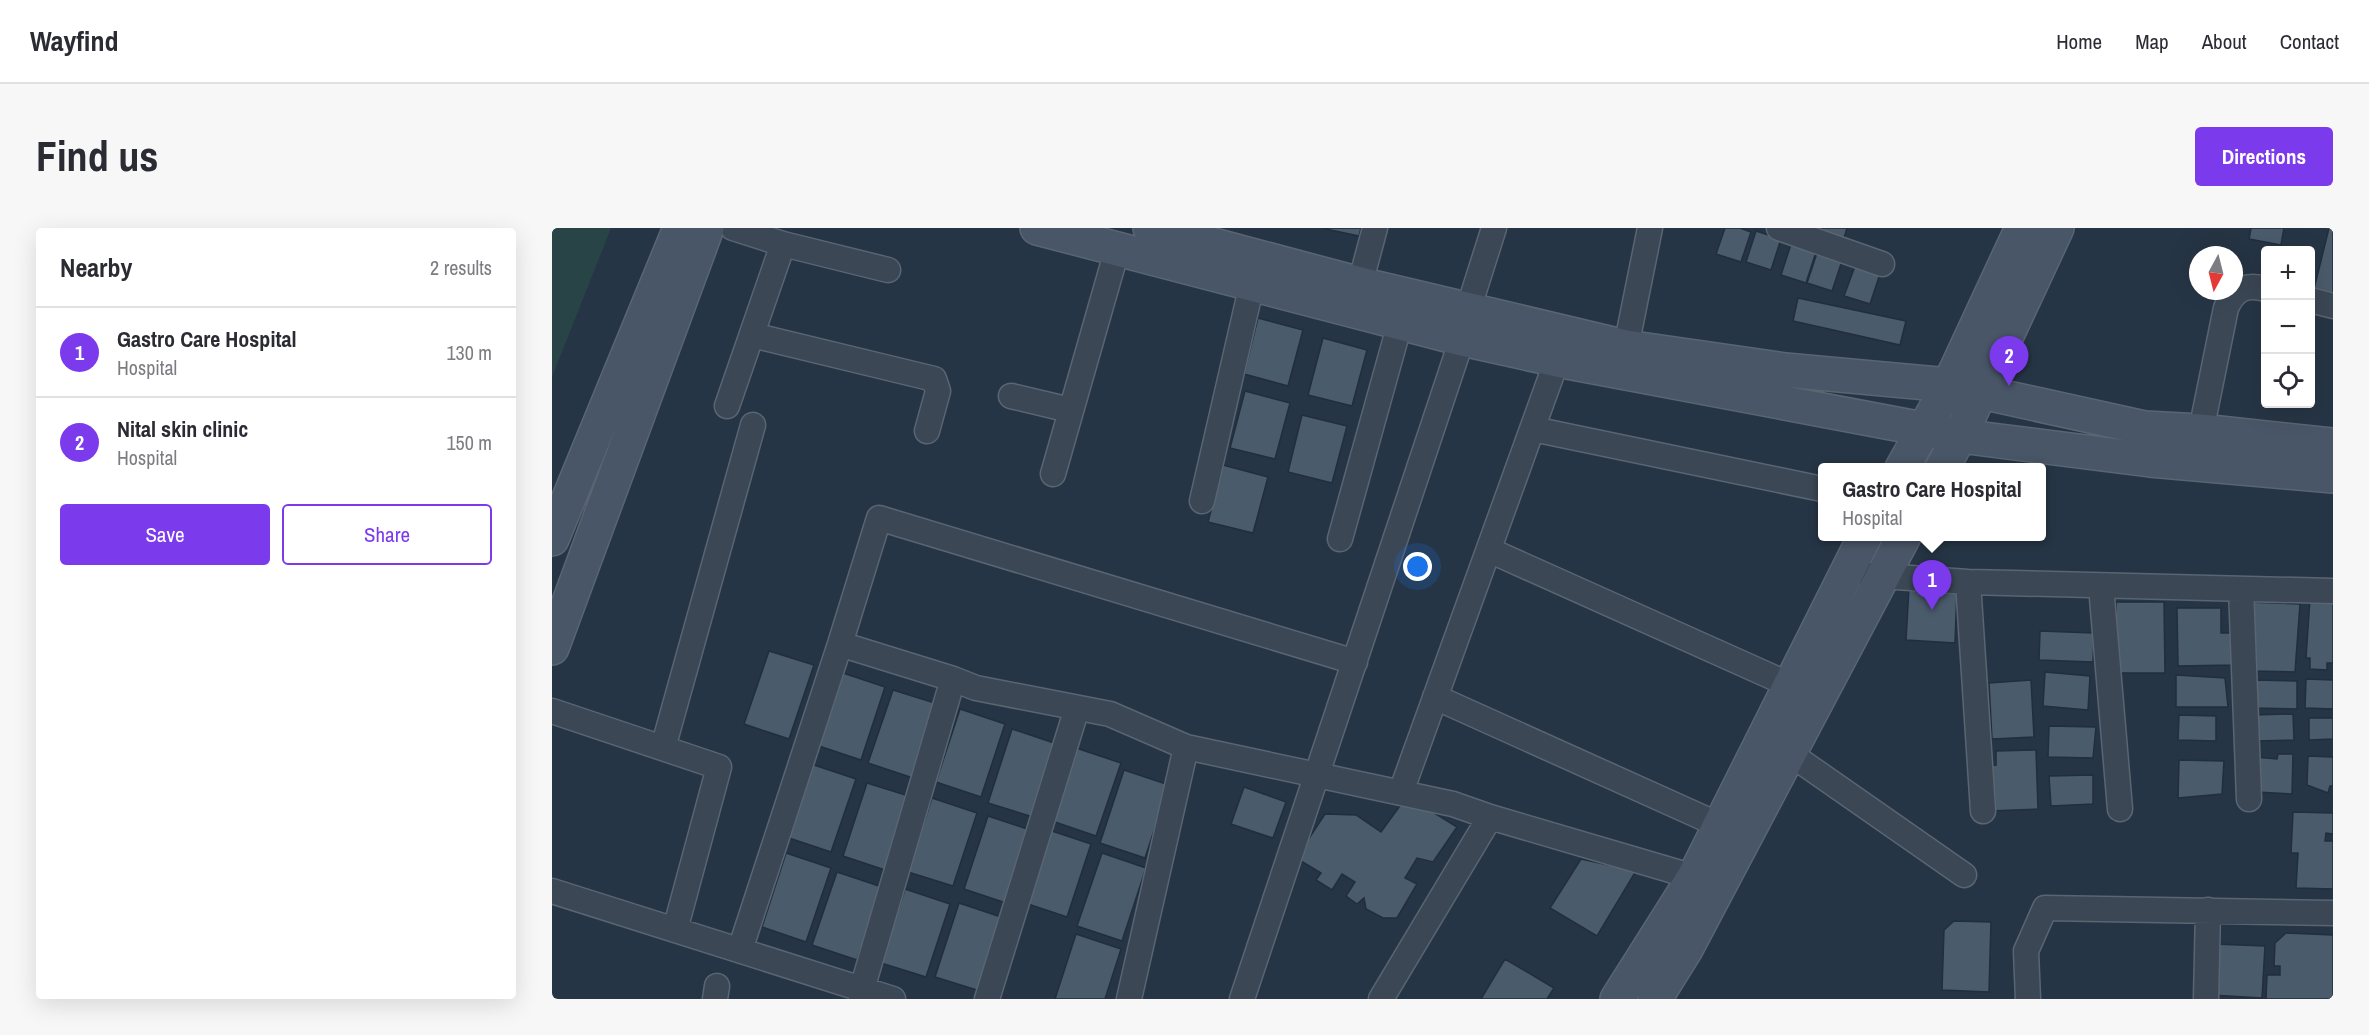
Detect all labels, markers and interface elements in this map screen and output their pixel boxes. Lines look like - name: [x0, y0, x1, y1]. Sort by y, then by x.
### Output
- text: Wayfind: [30, 22, 118, 60]
- text: Home: [2056, 27, 2102, 56]
- text: Map: [2135, 27, 2169, 56]
- text: About: [2202, 27, 2247, 56]
- text: Contact: [2280, 27, 2339, 56]
- button: Directions: [2195, 127, 2333, 186]
- text: Find us: [36, 128, 158, 184]
- north arrow: [2189, 246, 2243, 300]
- map controls: [2261, 246, 2315, 408]
- button: +: [2261, 246, 2315, 300]
- text: Nearby: [60, 250, 132, 285]
- text: 2 results: [430, 254, 492, 281]
- button: −: [2261, 300, 2315, 354]
- text: Gastro Care Hospital: [117, 324, 296, 354]
- pin: 2: [1990, 336, 2028, 386]
- text: 1: [75, 339, 84, 366]
- text: 130 m: [446, 339, 492, 366]
- text: Hospital: [117, 354, 177, 381]
- button: locate: [2261, 354, 2315, 408]
- text: Nital skin clinic: [117, 414, 248, 444]
- text: 2: [75, 429, 84, 456]
- text: 150 m: [446, 429, 492, 456]
- text: Hospital: [117, 444, 177, 471]
- popup: [1818, 463, 2046, 541]
- text: Gastro Care Hospital: [1842, 474, 2022, 504]
- button: Save: [60, 504, 270, 565]
- button: Share: [282, 504, 492, 565]
- text: Hospital: [1842, 504, 1902, 531]
- your location: [1403, 552, 1432, 581]
- pin: 1: [1912, 560, 1952, 610]

